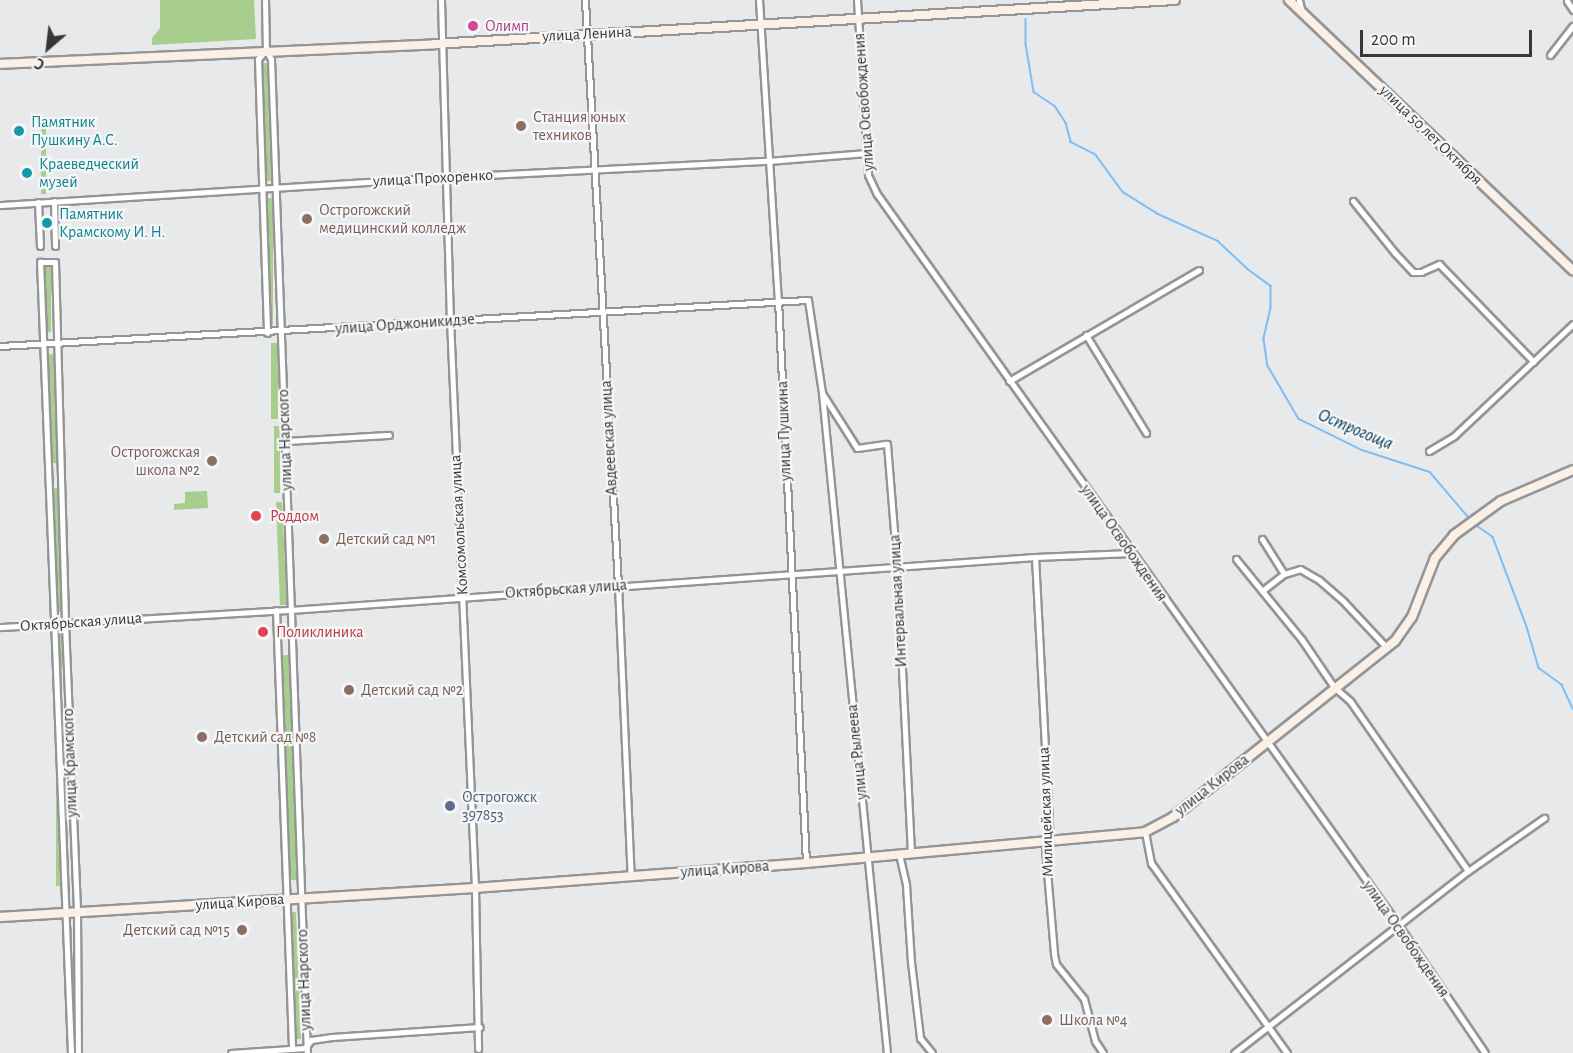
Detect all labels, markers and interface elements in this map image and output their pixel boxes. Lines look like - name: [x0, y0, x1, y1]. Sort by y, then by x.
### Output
- place label: Олимп: [485, 16, 529, 36]
- north arrow: [18, 18, 78, 78]
- scale bar: [1363, 18, 1536, 56]
- marker: Олимп: [466, 19, 480, 33]
- street label: улица Ленина: [542, 22, 632, 46]
- text: 200 m: [1371, 31, 1416, 49]
- street label: улица Освобождения: [850, 32, 878, 172]
- text: С: [32, 55, 47, 73]
- street label: улица 50 лет Октября: [1375, 81, 1487, 189]
- place label: Станция юных техников: [533, 107, 626, 145]
- place label: Памятник Пушкину А.С.: [31, 112, 118, 150]
- marker: Станция юных техников: [514, 119, 528, 133]
- marker: Памятник Пушкину А.С.: [12, 124, 26, 138]
- place label: Краеведческий музей: [39, 154, 139, 192]
- street label: улица Прохоренко: [372, 165, 494, 191]
- marker: Краеведческий музей: [20, 166, 34, 180]
- place label: Острогожский медицинский колледж: [319, 200, 466, 238]
- place label: Памятник Крамскому И. Н.: [59, 204, 165, 242]
- marker: Острогожский медицинский колледж: [300, 212, 314, 226]
- marker: Памятник Крамскому И. Н.: [40, 216, 54, 230]
- street label: улица Орджоникидзе: [335, 310, 475, 338]
- street label: Авдеевская улица: [596, 380, 622, 496]
- street label: улица Пушкина: [773, 381, 795, 481]
- street label: улица Нарского: [274, 389, 296, 491]
- water label: Острогоща: [1314, 405, 1396, 455]
- place label: Острогожская школа №2: [111, 442, 200, 480]
- marker: Острогожская школа №2: [205, 454, 219, 468]
- street label: Комсомольская улица: [446, 454, 472, 596]
- street label: улица Освобождения: [1076, 481, 1172, 605]
- place label: Роддом: [270, 506, 319, 526]
- marker: Роддом: [247, 507, 265, 525]
- place label: Детский сад №1: [336, 529, 436, 549]
- marker: Детский сад №1: [317, 532, 331, 546]
- street label: Интервальная улица: [885, 534, 911, 668]
- street label: Октябрьская улица: [504, 575, 628, 603]
- street label: Октябрьская улица: [19, 608, 143, 636]
- place label: Поликлиника: [276, 622, 364, 642]
- marker: Поликлиника: [254, 623, 272, 641]
- place label: Детский сад №2: [361, 680, 463, 700]
- marker: Детский сад №2: [342, 683, 356, 697]
- street label: улица Рылеева: [842, 703, 872, 801]
- street label: улица Крамского: [59, 708, 81, 818]
- place label: Детский сад №8: [214, 727, 316, 747]
- marker: Детский сад №8: [195, 730, 209, 744]
- street label: Милицейская улица: [1034, 747, 1058, 877]
- street label: улица Кирова: [1171, 750, 1253, 820]
- place label: Острогожск 397853: [462, 787, 537, 825]
- marker: Острогожск 397853: [443, 799, 457, 813]
- street label: улица Кирова: [680, 856, 770, 882]
- street label: улица Освобождения: [1358, 877, 1454, 1001]
- street label: улица Кирова: [195, 889, 285, 915]
- place label: Детский сад №15: [123, 920, 230, 940]
- marker: Детский сад №15: [235, 923, 249, 937]
- street label: улица Нарского: [293, 929, 315, 1031]
- place label: Школа №4: [1059, 1010, 1128, 1030]
- marker: Школа №4: [1040, 1013, 1054, 1027]

